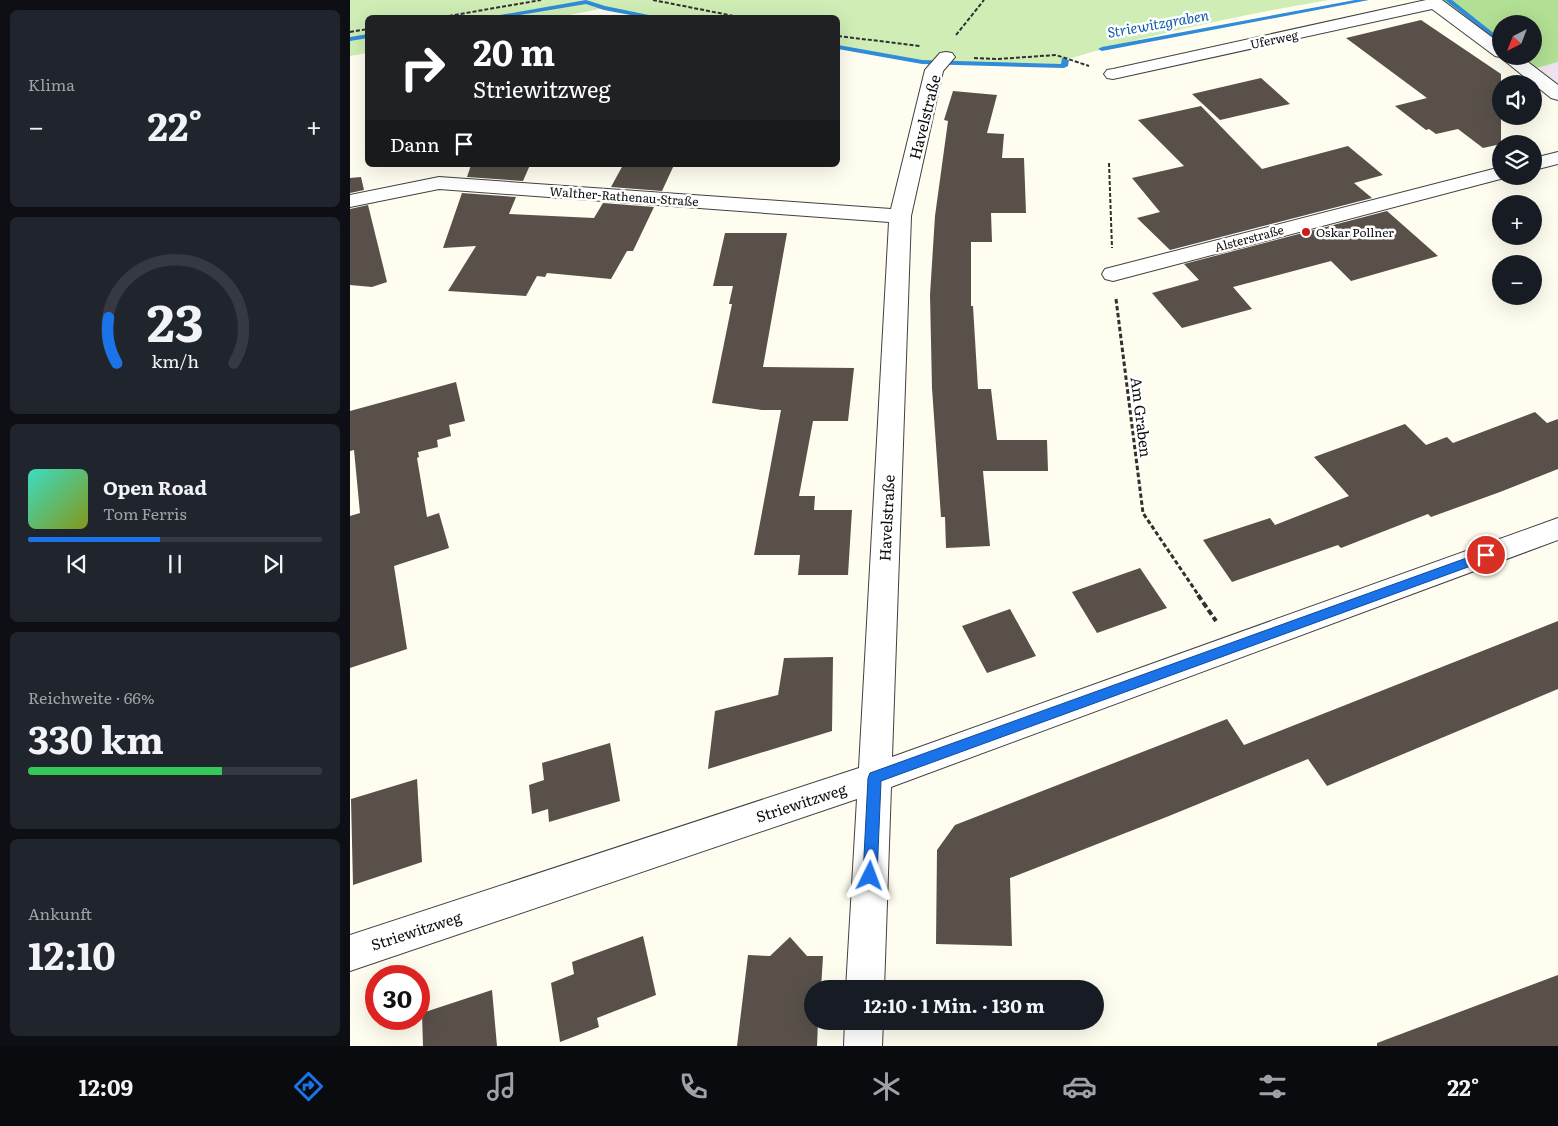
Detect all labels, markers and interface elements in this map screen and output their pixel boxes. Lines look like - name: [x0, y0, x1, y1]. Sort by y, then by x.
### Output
- water label: Striewitzgraben: [1106, 4, 1211, 42]
- north arrow: [1492, 15, 1542, 65]
- map controls: [1492, 15, 1542, 305]
- text: 20 m: [473, 25, 555, 77]
- street label: Uferweg: [1248, 25, 1300, 53]
- icon: right: [390, 35, 455, 100]
- text: Klima: [28, 72, 75, 96]
- text: Striewitzweg: [473, 72, 611, 105]
- street label: Havelstraße: [902, 72, 946, 162]
- button: sound: [1492, 75, 1542, 125]
- text: 22°: [148, 96, 202, 153]
- text: −: [28, 104, 44, 146]
- text: +: [306, 104, 322, 146]
- text: Dann: [390, 130, 440, 158]
- icon: arrive: [450, 130, 478, 158]
- button: layers: [1492, 135, 1542, 185]
- street label: Walther-Rathenau-Straße: [549, 182, 699, 210]
- button: +: [1492, 195, 1542, 245]
- street label: Alsterstraße: [1212, 220, 1286, 256]
- place label: Oskar Pollner: [1316, 223, 1394, 241]
- marker: Oskar Pollner: [1300, 226, 1312, 238]
- button: −: [1492, 255, 1542, 305]
- text: 23: [147, 281, 203, 358]
- text: km/h: [151, 347, 199, 374]
- street label: Am Graben: [1126, 375, 1158, 459]
- text: Open Road: [103, 473, 207, 501]
- street label: Havelstraße: [872, 474, 900, 562]
- text: Tom Ferris: [103, 501, 187, 525]
- pin: [1465, 534, 1507, 576]
- icon: arrive: [1472, 541, 1500, 569]
- icon: previous: [63, 550, 91, 578]
- icon: pause: [161, 550, 189, 578]
- icon: next: [259, 550, 287, 578]
- text: Reichweite · 66%: [28, 685, 155, 709]
- text: 330 km: [28, 709, 164, 766]
- street label: Striewitzweg: [753, 776, 850, 827]
- position arrow: [843, 849, 895, 901]
- text: Ankunft: [28, 901, 92, 925]
- street label: Striewitzweg: [368, 904, 465, 955]
- text: 12:10: [28, 925, 116, 982]
- speed limit sign: 30: [365, 965, 430, 1030]
- text: 12:10 · 1 Min. · 130 m: [863, 991, 1045, 1019]
- icon: directions: [291, 1069, 326, 1104]
- icon: music: [484, 1069, 519, 1104]
- icon: phone: [676, 1069, 711, 1104]
- icon: climate: [869, 1069, 904, 1104]
- icon: car: [1062, 1069, 1097, 1104]
- icon: filters: [1255, 1069, 1290, 1104]
- text: 12:09: [79, 1070, 133, 1103]
- text: 22°: [1447, 1070, 1479, 1103]

